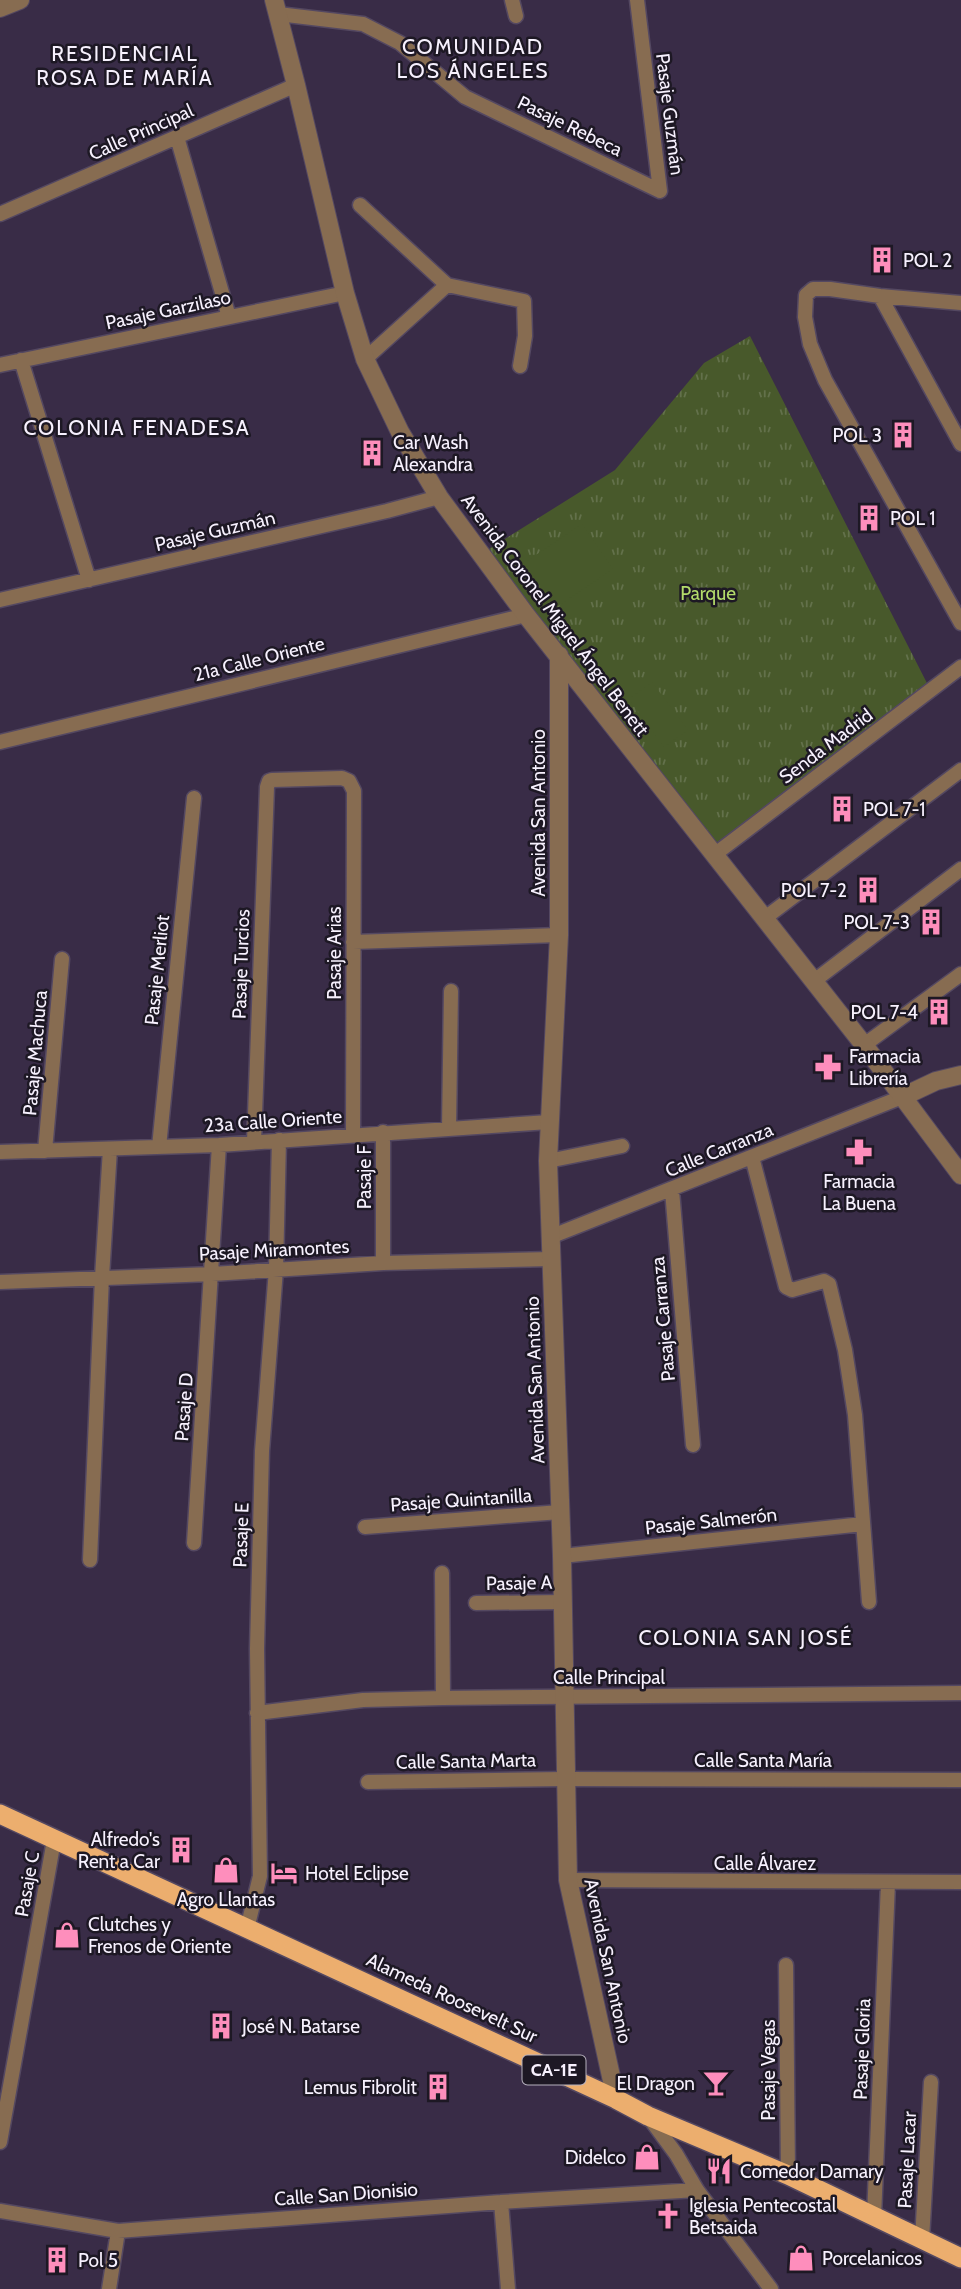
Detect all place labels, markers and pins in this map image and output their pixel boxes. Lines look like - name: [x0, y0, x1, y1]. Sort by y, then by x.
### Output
- building icon: POL 2: [867, 245, 897, 275]
- place label: POL 2: [903, 249, 952, 272]
- building icon: POL 3: [888, 420, 918, 450]
- place label: POL 3: [832, 424, 882, 447]
- place label: Car Wash Alexandra: [393, 431, 473, 476]
- building icon: Car Wash Alexandra: [357, 438, 387, 468]
- building icon: POL 1: [854, 503, 884, 533]
- place label: POL 1: [890, 507, 936, 530]
- building icon: POL 7-1: [827, 794, 857, 824]
- place label: POL 7-1: [863, 798, 926, 821]
- building icon: POL 7-2: [853, 875, 883, 905]
- place label: POL 7-2: [781, 879, 847, 902]
- building icon: POL 7-3: [916, 907, 946, 937]
- place label: POL 7-3: [843, 911, 910, 934]
- building icon: POL 7-4: [924, 997, 954, 1027]
- place label: POL 7-4: [850, 1001, 918, 1024]
- place label: Farmacia Librería: [849, 1045, 921, 1090]
- pharmacy icon: Farmacia Librería: [813, 1052, 843, 1082]
- pharmacy icon: Farmacia La Buena: [844, 1137, 874, 1167]
- place label: Farmacia La Buena: [822, 1170, 896, 1215]
- place label: Alfredo's Rent a Car: [78, 1828, 160, 1873]
- building icon: Alfredo's Rent a Car: [166, 1835, 196, 1865]
- shop icon: Agro Llantas: [211, 1855, 241, 1885]
- hotel icon: Hotel Eclipse: [269, 1858, 299, 1888]
- place label: Hotel Eclipse: [305, 1862, 409, 1885]
- place label: Agro Llantas: [177, 1888, 275, 1911]
- place label: Clutches y Frenos de Oriente: [88, 1913, 231, 1958]
- shop icon: Clutches y Frenos de Oriente: [52, 1920, 82, 1950]
- building icon: José N. Batarse: [206, 2011, 236, 2041]
- place label: José N. Batarse: [241, 2015, 360, 2038]
- bar icon: El Dragon: [701, 2068, 731, 2098]
- building icon: Lemus Fibrolit: [423, 2072, 453, 2102]
- place label: El Dragon: [617, 2072, 695, 2095]
- place label: Lemus Fibrolit: [304, 2076, 418, 2099]
- shop icon: Didelco: [632, 2142, 662, 2172]
- place label: Didelco: [565, 2146, 626, 2169]
- restaurant icon: Comedor Damary: [704, 2156, 734, 2186]
- place label: Comedor Damary: [740, 2160, 884, 2183]
- place label: Iglesia Pentecostal Betsaida: [689, 2194, 837, 2239]
- church icon: Iglesia Pentecostal Betsaida: [653, 2201, 683, 2231]
- shop icon: Porcelanicos: [786, 2243, 816, 2273]
- building icon: Pol 5: [42, 2245, 72, 2275]
- place label: Porcelanicos: [822, 2247, 922, 2270]
- place label: Pol 5: [78, 2249, 118, 2272]

